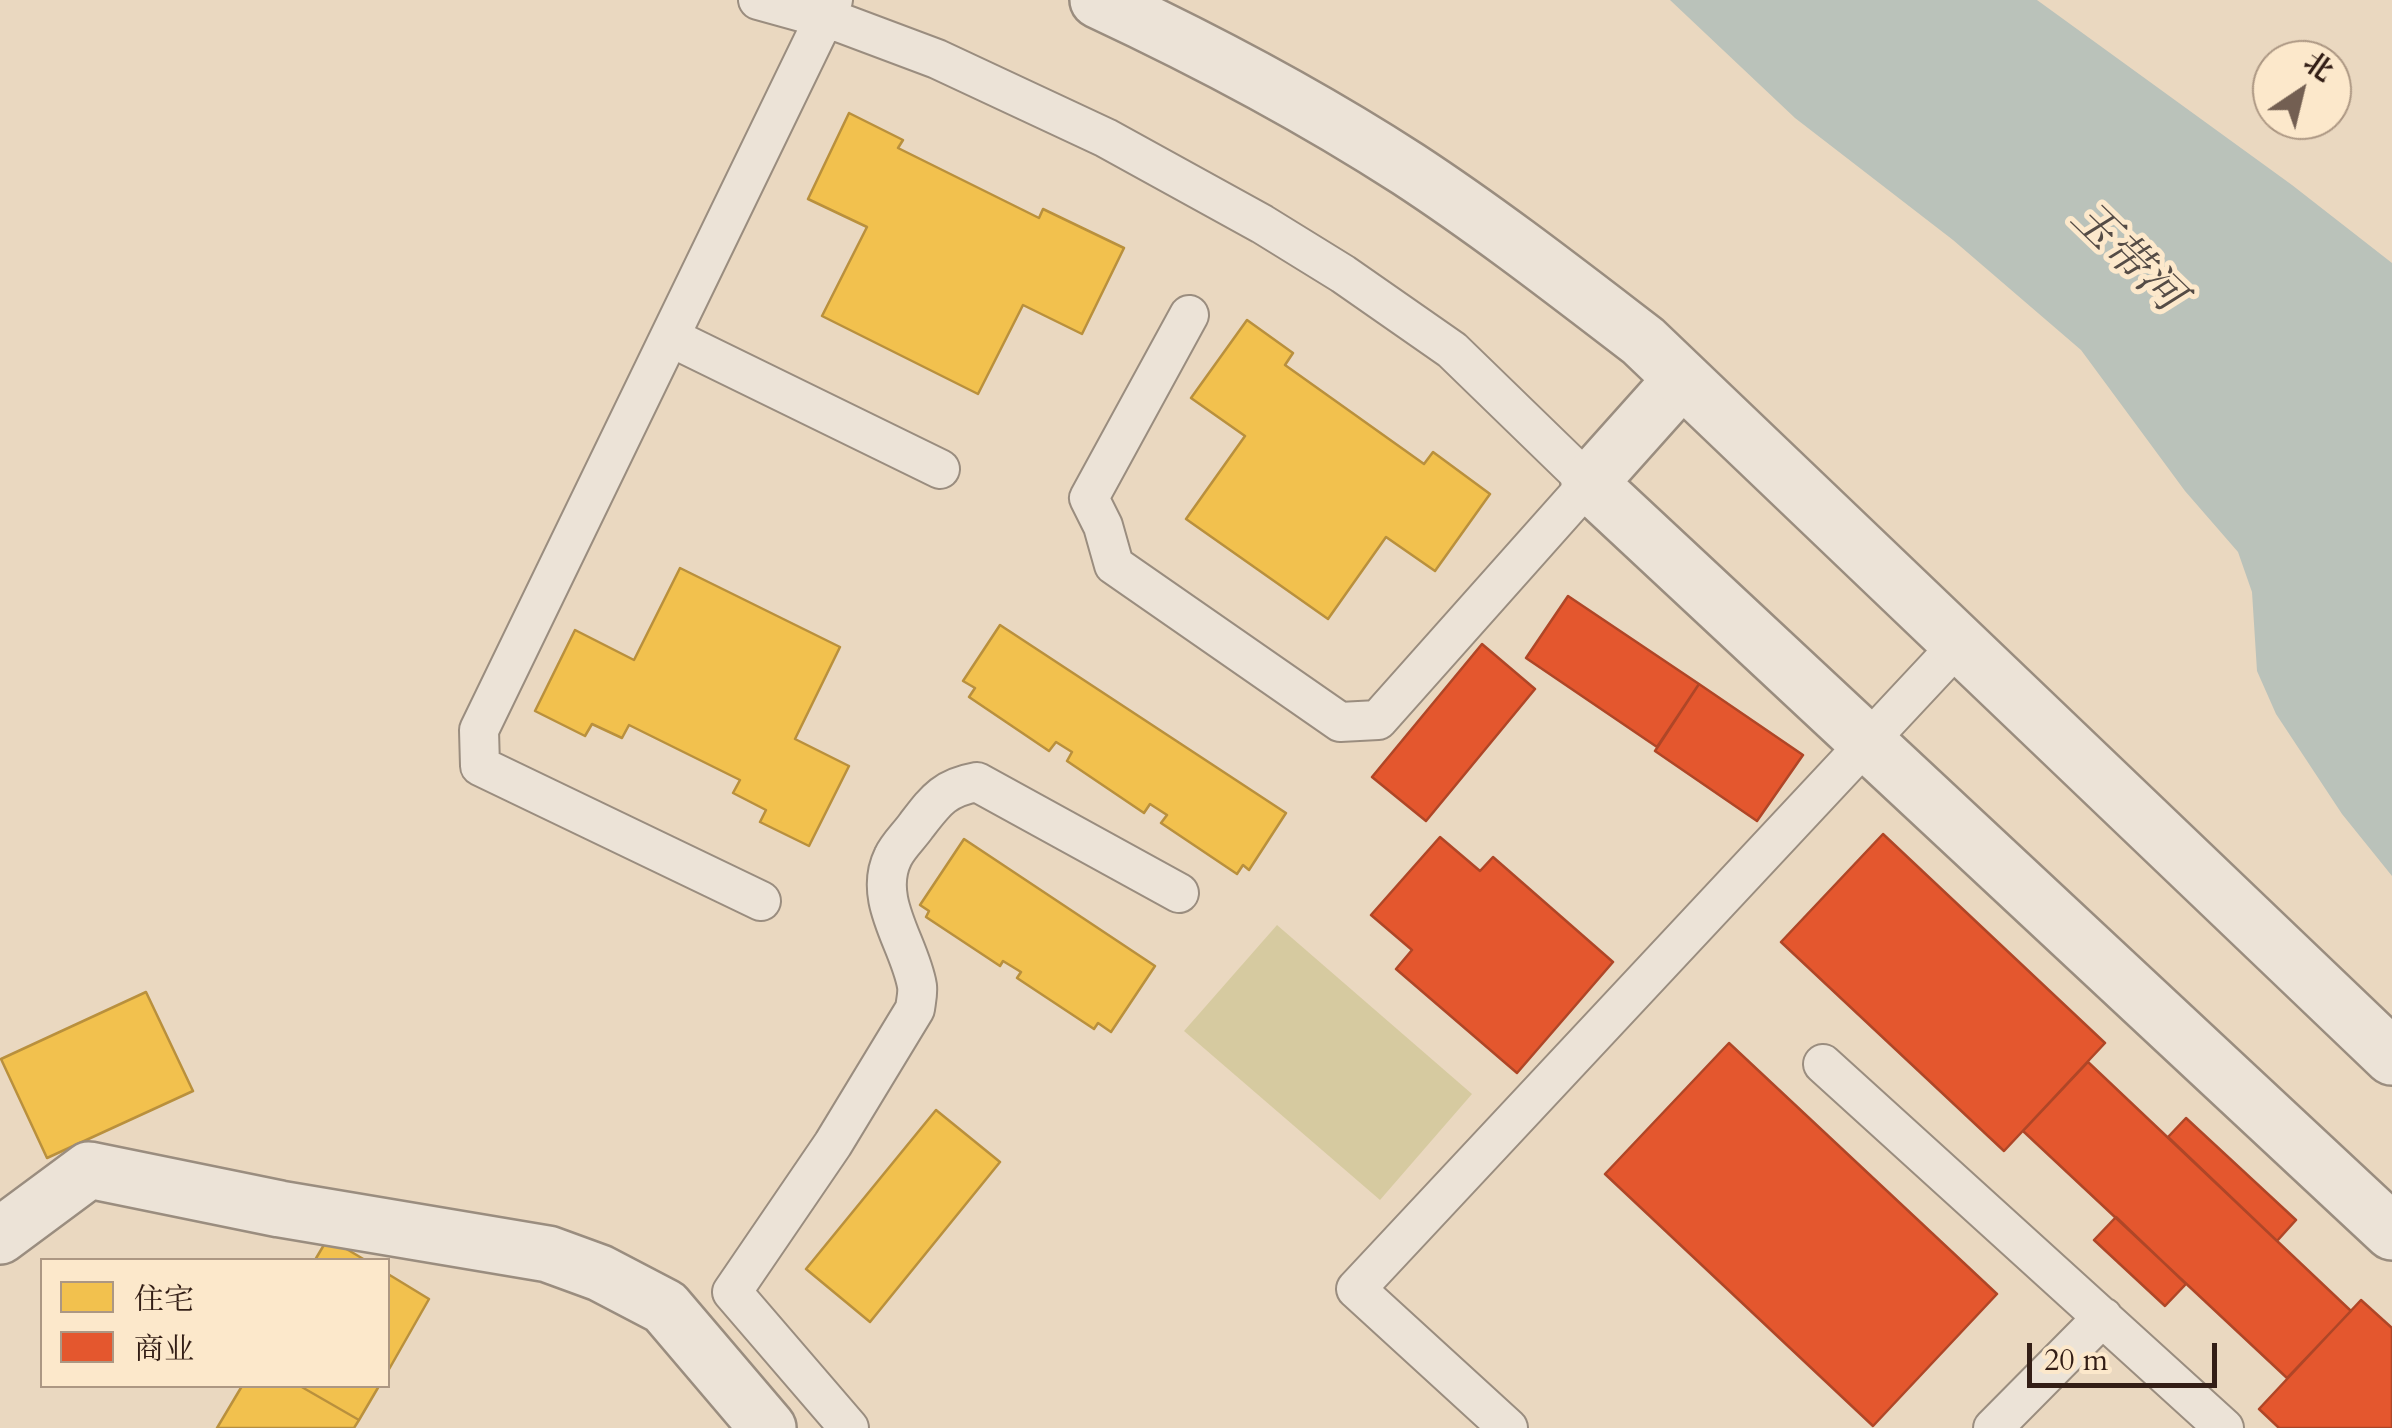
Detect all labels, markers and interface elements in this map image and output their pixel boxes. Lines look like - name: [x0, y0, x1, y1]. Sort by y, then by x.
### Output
- north arrow: [2252, 40, 2352, 140]
- text: 北: [2296, 43, 2340, 91]
- water label: 玉带河: [2058, 193, 2192, 325]
- legend: [40, 1258, 390, 1388]
- text: 住宅: [134, 1279, 194, 1320]
- scale bar: [2032, 1323, 2222, 1385]
- text: 商业: [134, 1329, 194, 1370]
- text: 20 m: [2044, 1340, 2108, 1381]

